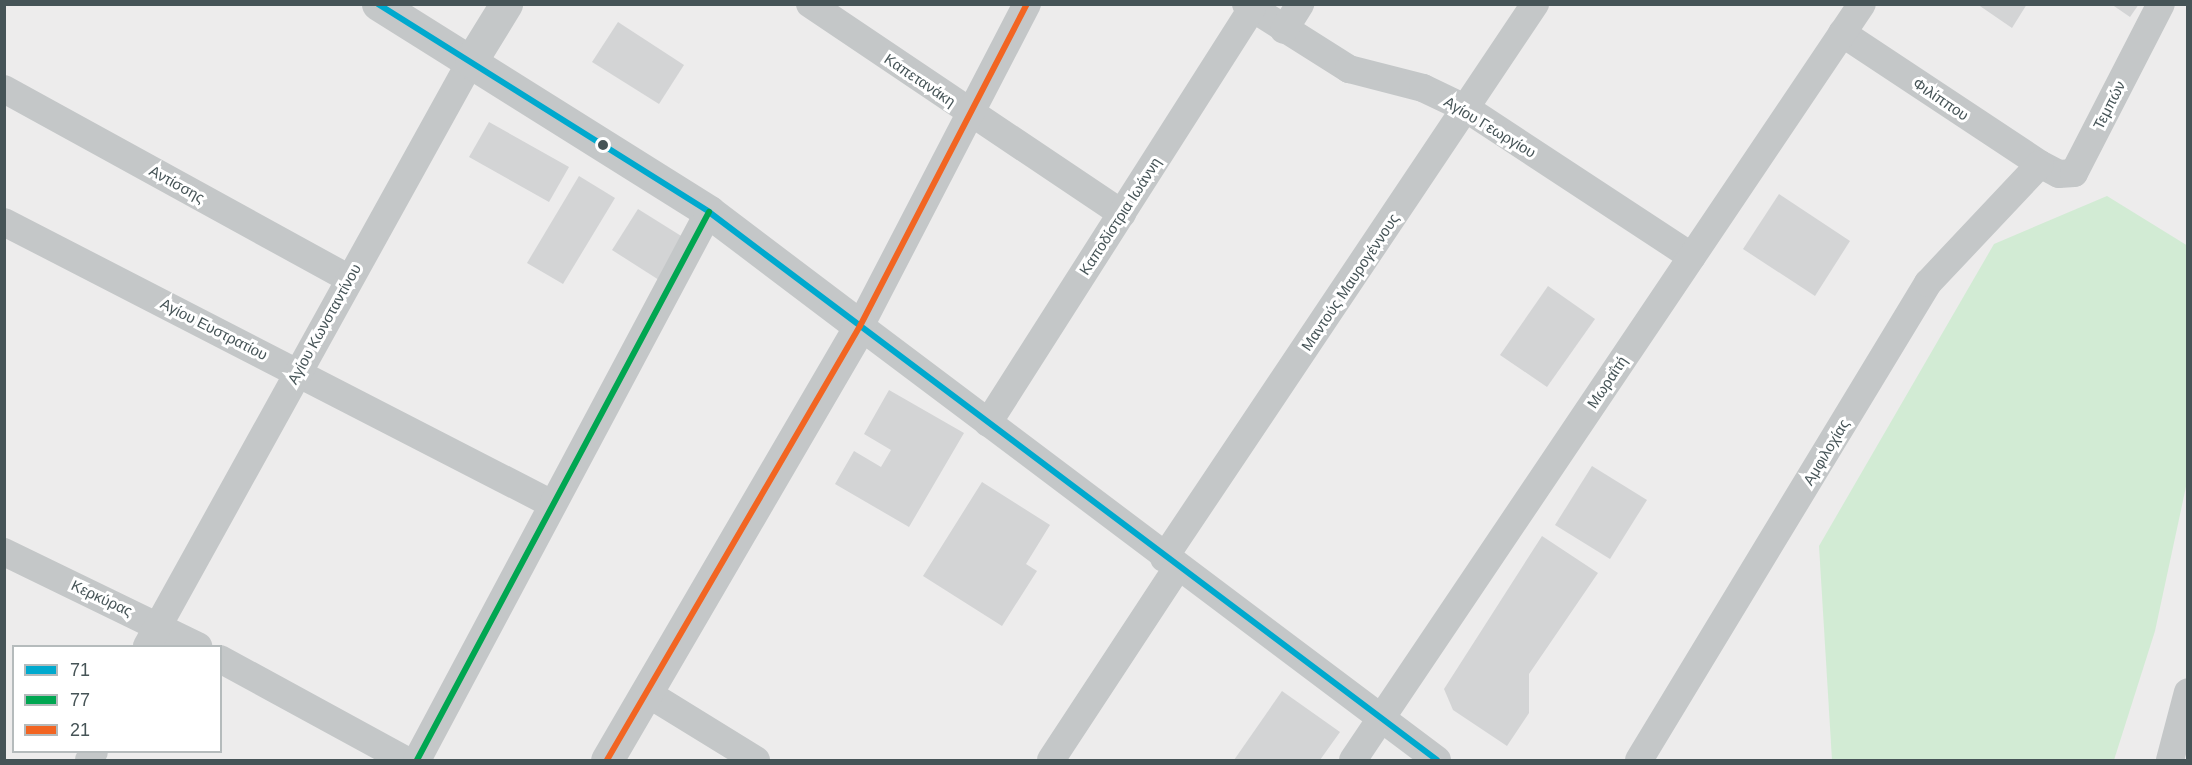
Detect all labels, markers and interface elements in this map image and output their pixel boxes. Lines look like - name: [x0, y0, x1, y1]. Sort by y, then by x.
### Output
- street label: Καπετανάκη: [881, 50, 959, 110]
- street label: Φιλίππου: [1910, 74, 1972, 124]
- street label: Τεμπών: [2089, 78, 2129, 132]
- street label: Αγίου Γεωργίου: [1441, 93, 1539, 161]
- unlabelled marker: [597, 139, 609, 151]
- street label: Καποδίστρια Ιωάννη: [1075, 154, 1165, 278]
- street label: Αντίσσης: [146, 161, 208, 207]
- street label: Μαντούς Μαυρογέννους: [1297, 210, 1403, 354]
- street label: Αγίου Κωνσταντίνου: [283, 261, 365, 387]
- street label: Αγίου Ευστρατίου: [157, 294, 271, 364]
- street label: Μωραΐτή: [1583, 353, 1631, 411]
- street label: Αμφιλοχίας: [1799, 416, 1853, 488]
- street label: Κερκύρας: [69, 576, 135, 620]
- legend: [12, 645, 222, 753]
- text: 71: [70, 660, 90, 680]
- text: 77: [70, 690, 90, 710]
- text: 21: [70, 720, 90, 740]

